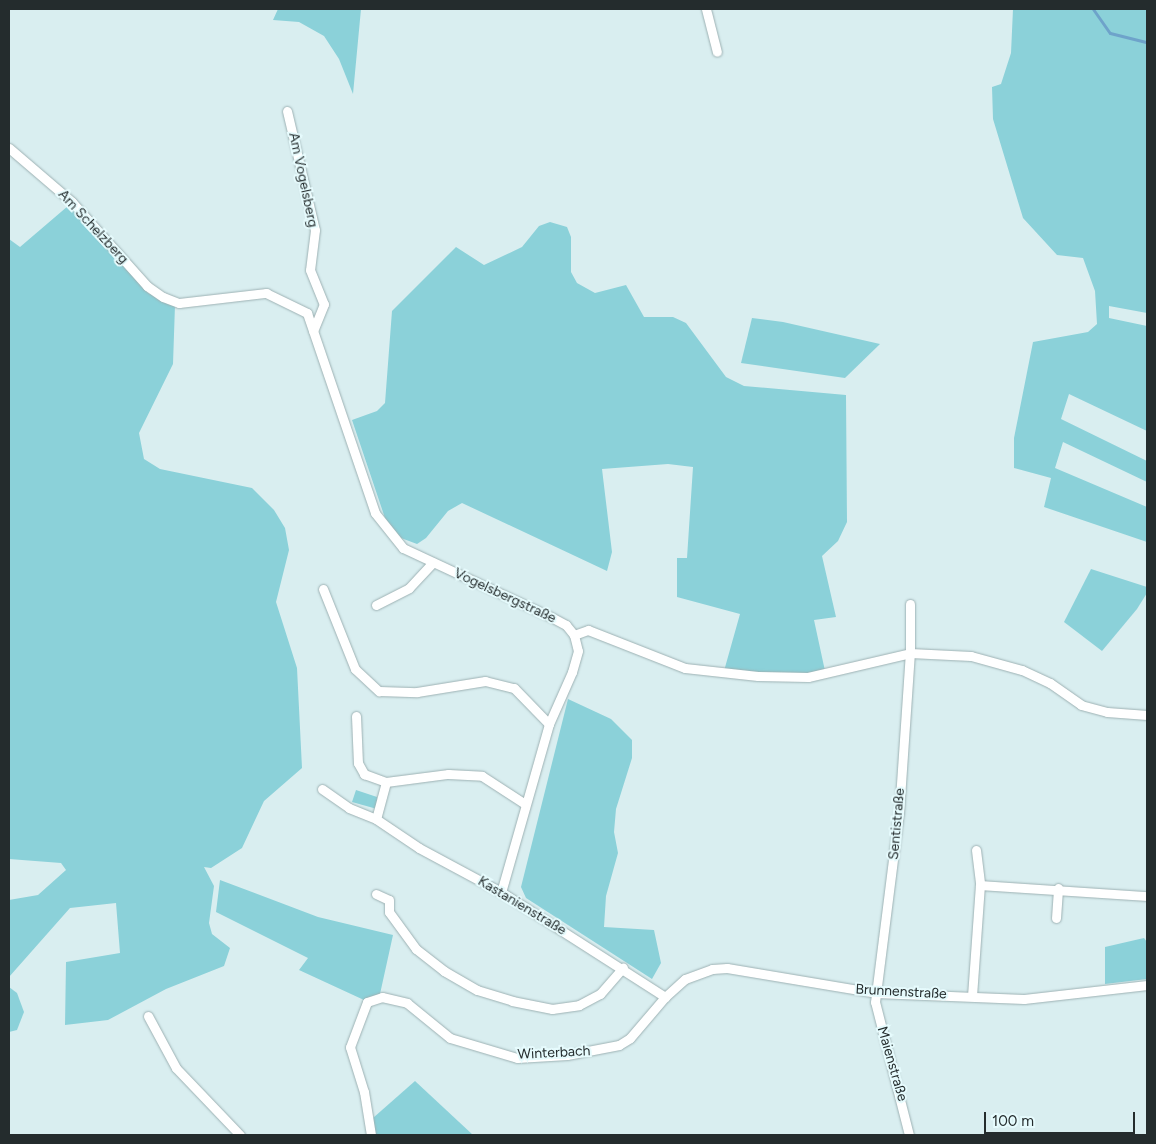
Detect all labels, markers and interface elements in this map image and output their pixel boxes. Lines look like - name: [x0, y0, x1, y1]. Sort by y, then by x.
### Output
- street label: Am Vogelsberg: [285, 131, 321, 229]
- street label: Am Schelzberg: [54, 186, 132, 268]
- street label: Vogelsbergstraße: [451, 565, 559, 627]
- street label: Sentistraße: [886, 787, 908, 861]
- street label: Kastanienstraße: [475, 873, 569, 939]
- street label: Brunnenstraße: [855, 981, 947, 1003]
- street label: Maienstraße: [873, 1025, 911, 1103]
- street label: Winterbach: [517, 1043, 591, 1063]
- scale bar: [986, 1102, 1137, 1134]
- text: 100 m: [992, 1112, 1034, 1130]

